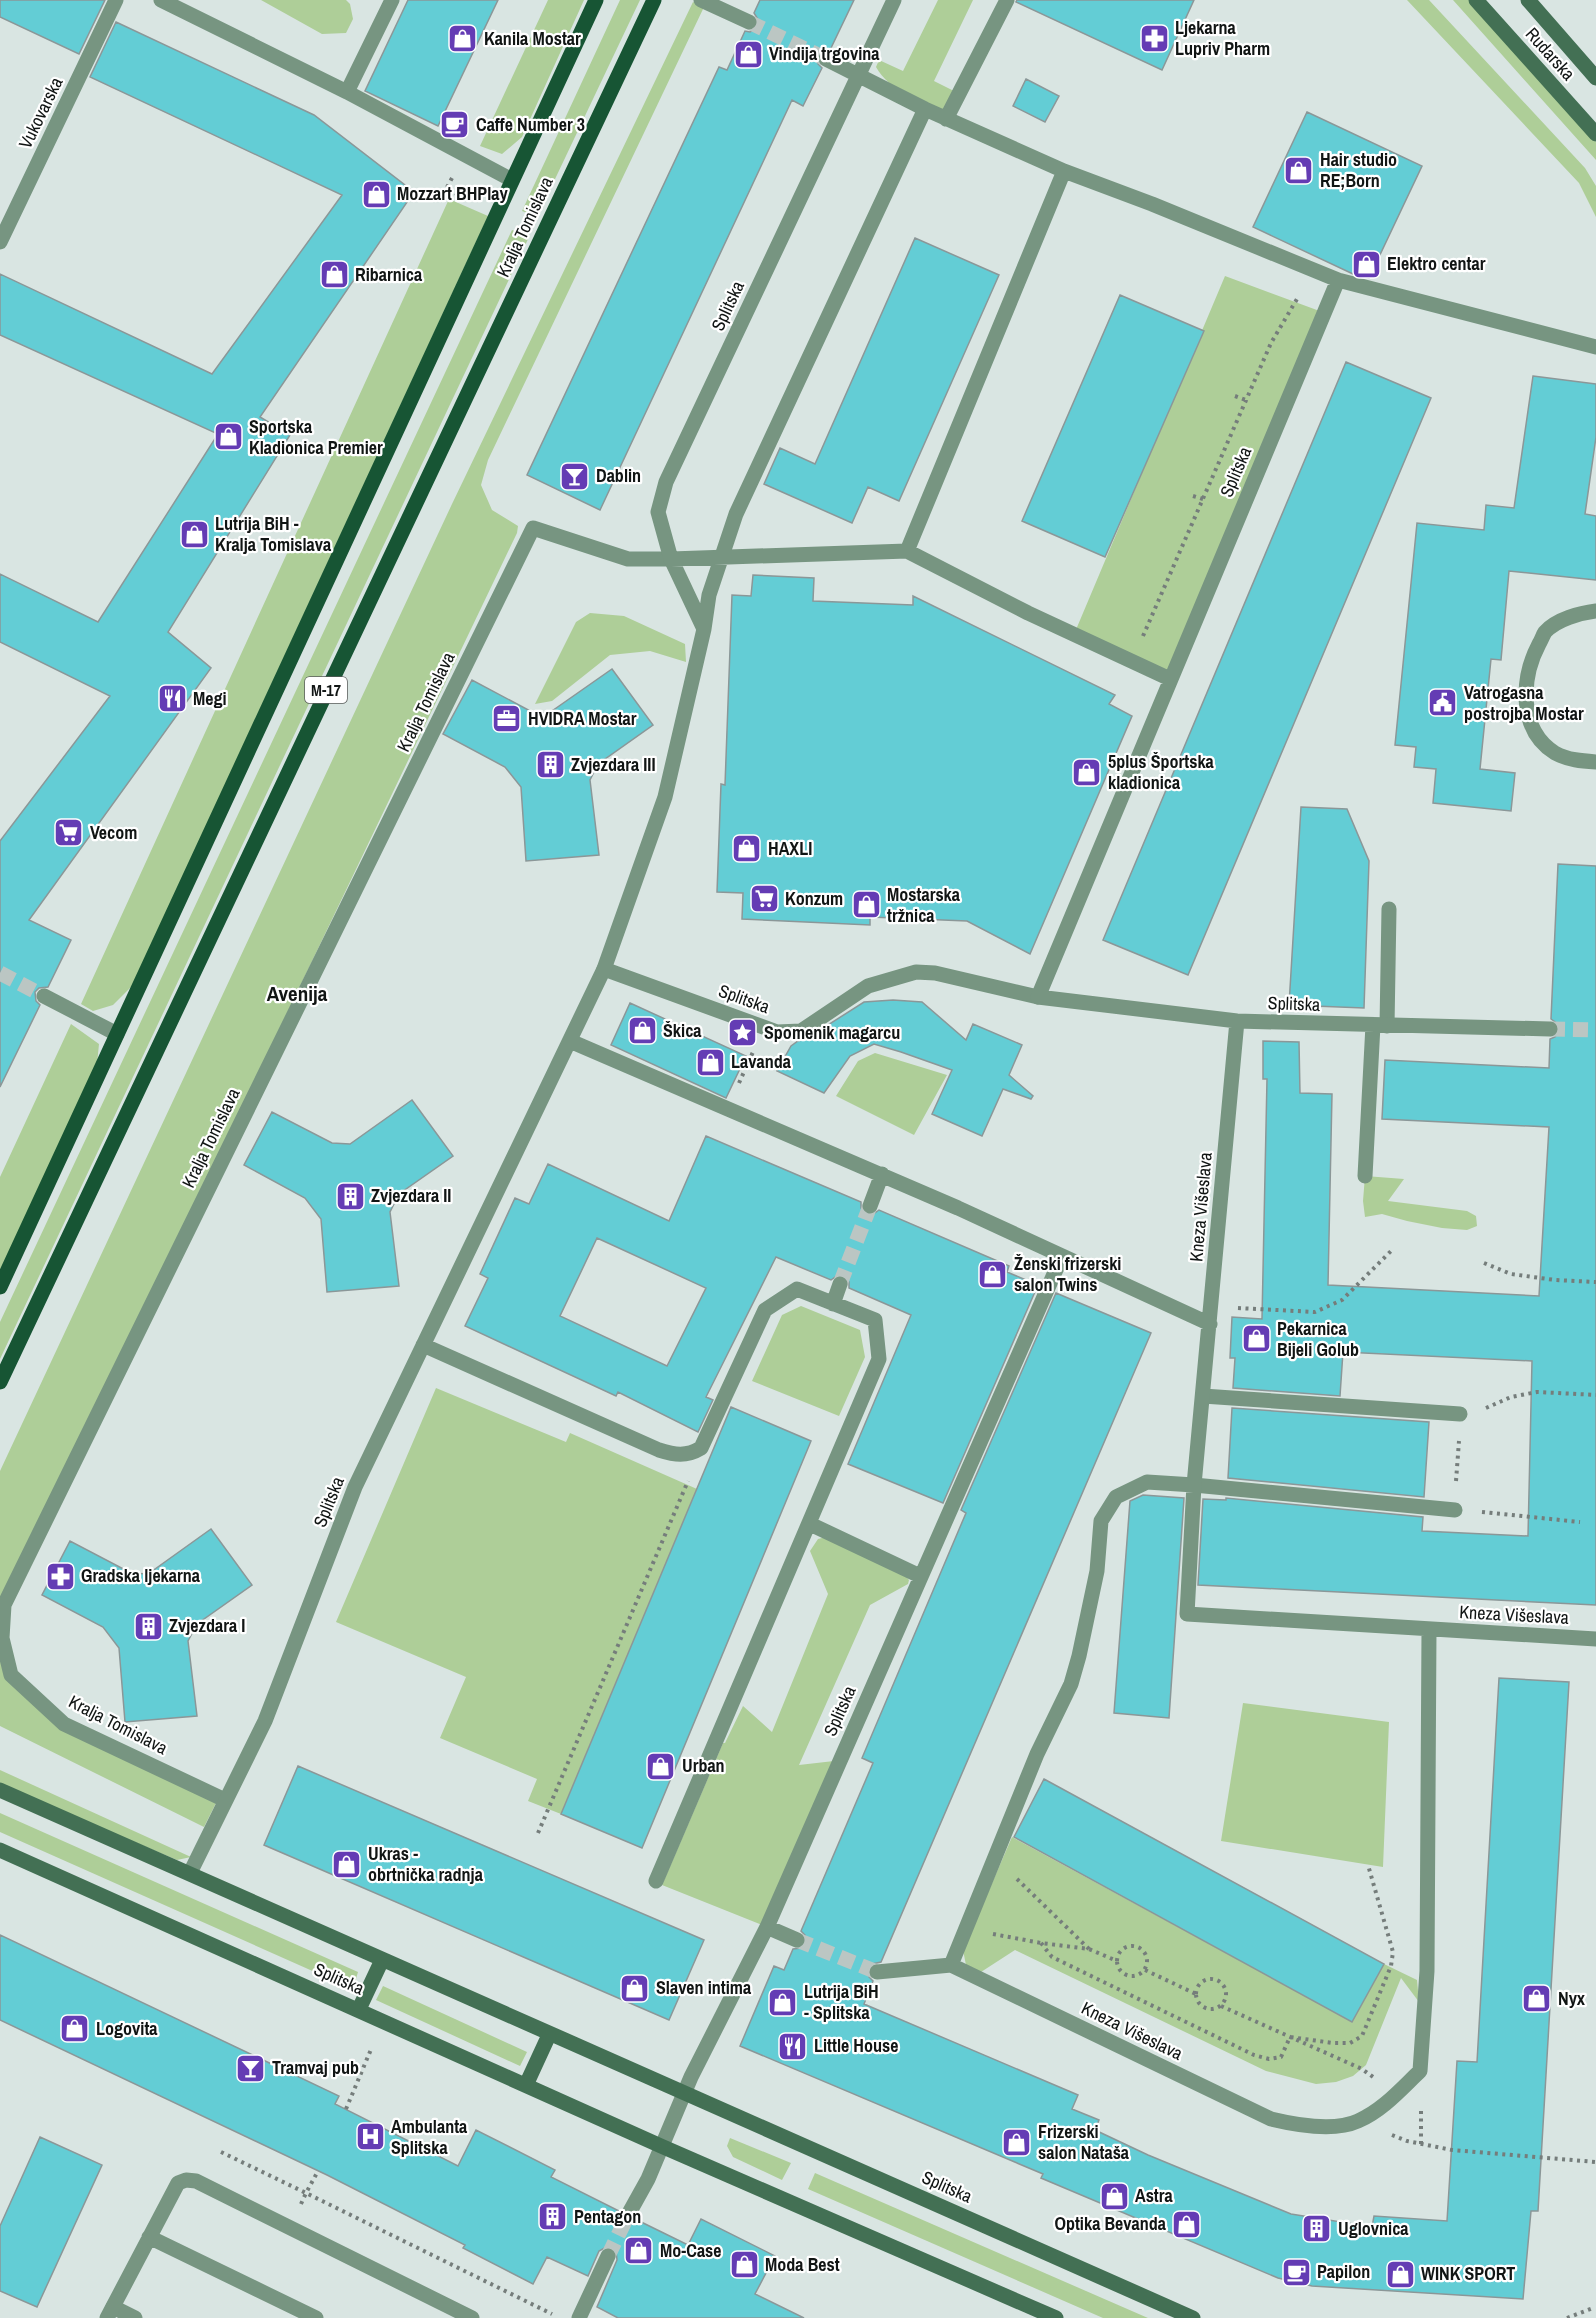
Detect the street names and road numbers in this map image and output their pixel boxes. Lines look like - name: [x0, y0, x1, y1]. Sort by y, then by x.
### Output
- street label: Rudarska: [1520, 22, 1581, 86]
- street label: Vukovarska: [13, 73, 69, 153]
- street label: Kralja Tomislava: [490, 173, 559, 281]
- street label: Splitska: [705, 277, 750, 335]
- street label: Splitska: [1214, 443, 1257, 501]
- street label: Kralja Tomislava: [391, 648, 460, 756]
- road number: M-17: [305, 677, 347, 703]
- street label: Splitska: [715, 978, 773, 1019]
- street label: Splitska: [1267, 990, 1321, 1017]
- street label: Kralja Tomislava: [176, 1084, 245, 1192]
- street label: Kneza Višeslava: [1183, 1151, 1218, 1263]
- street label: Splitska: [307, 1473, 350, 1531]
- street label: Kneza Višeslava: [1459, 1599, 1569, 1630]
- street label: Splitska: [817, 1682, 862, 1740]
- street label: Kralja Tomislava: [64, 1689, 172, 1760]
- street label: Splitska: [310, 1956, 368, 2001]
- street label: Kneza Višeslava: [1077, 1995, 1187, 2066]
- street label: Splitska: [918, 2164, 976, 2209]

